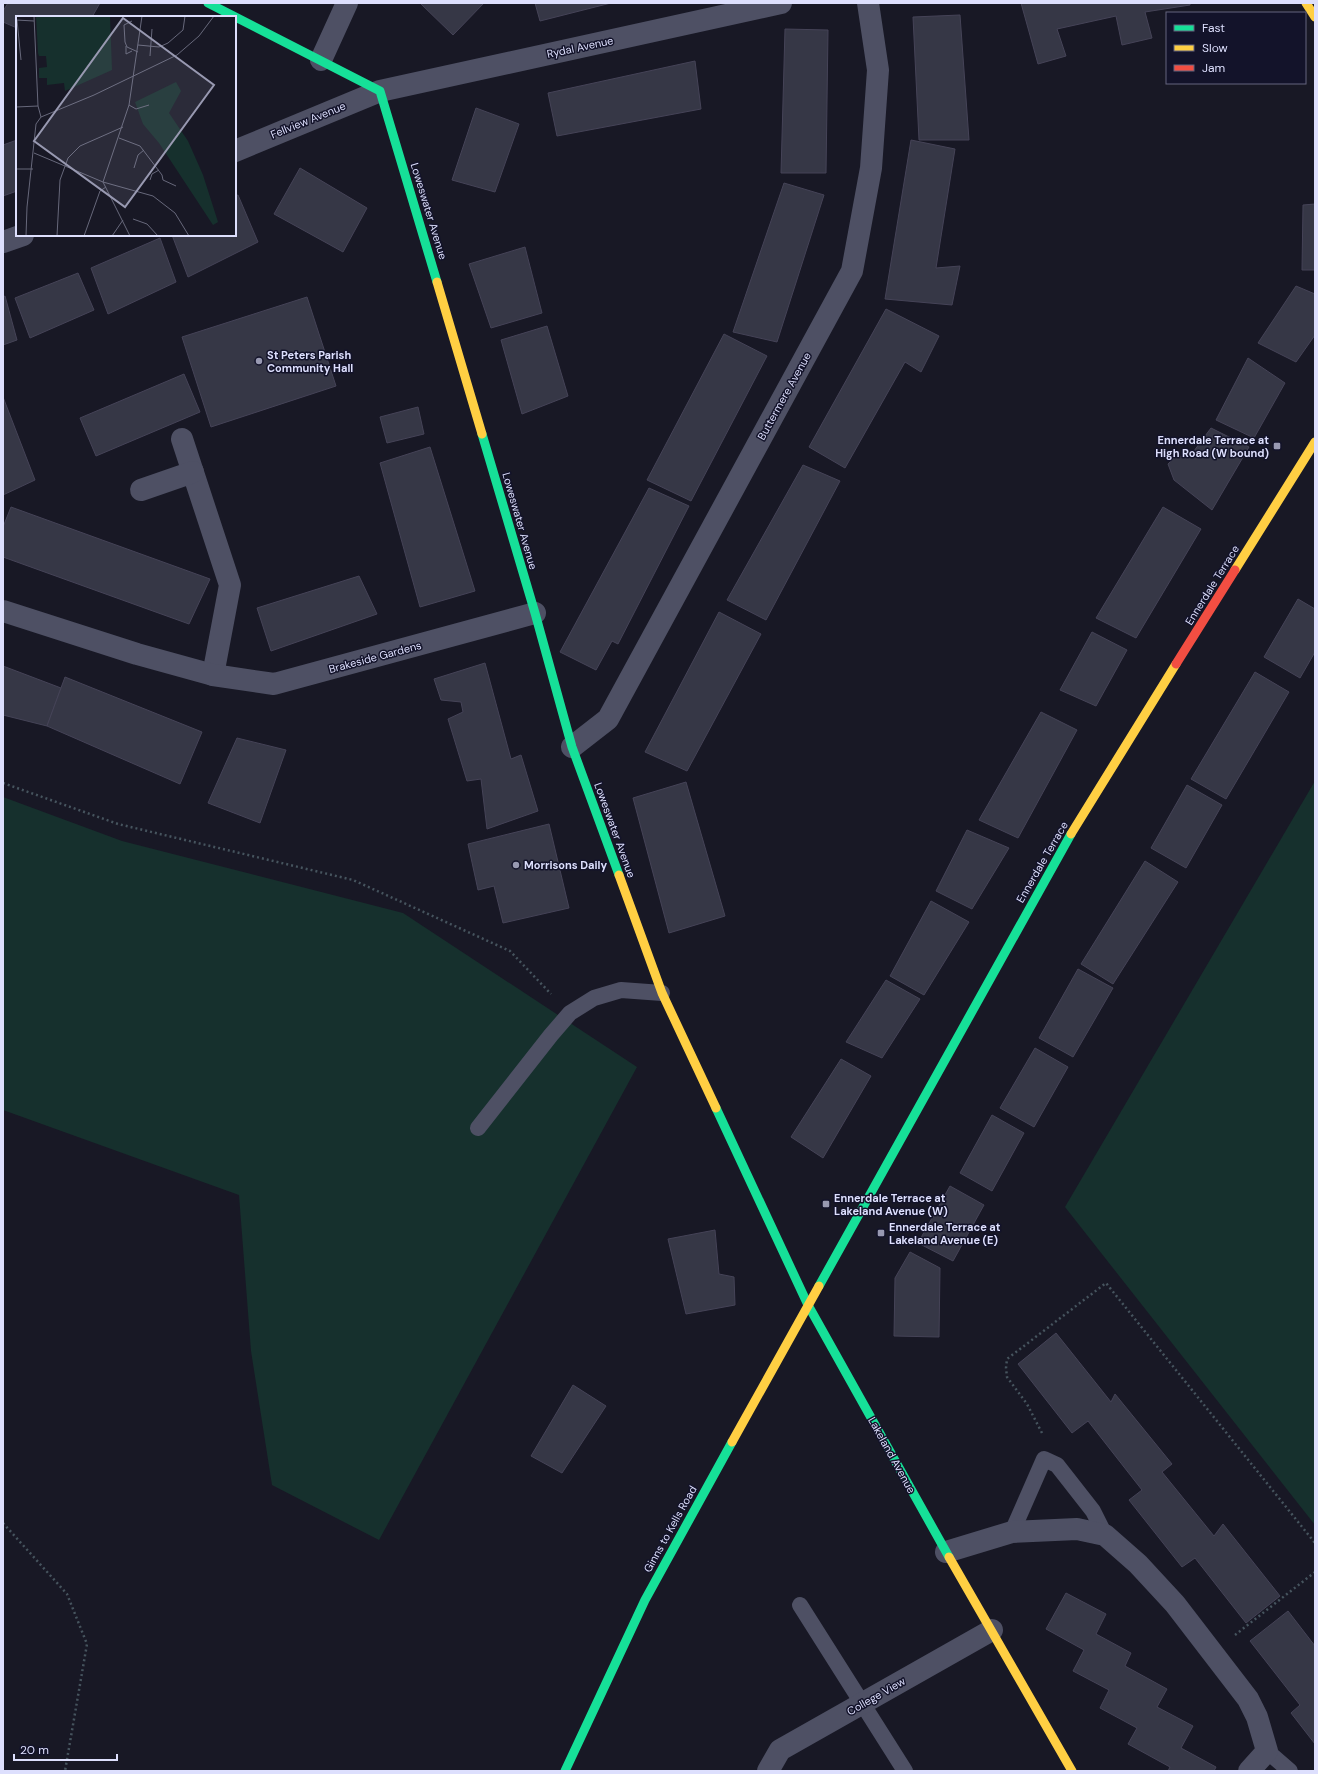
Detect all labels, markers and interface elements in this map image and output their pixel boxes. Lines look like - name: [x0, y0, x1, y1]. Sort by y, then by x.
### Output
- legend: [1166, 12, 1306, 84]
- inset map: [16, 16, 236, 236]
- text: Fast: [1202, 20, 1225, 36]
- street label: Rydal Avenue: [545, 33, 615, 61]
- text: Slow: [1202, 40, 1228, 56]
- text: Jam: [1202, 60, 1225, 76]
- street label: Fellview Avenue: [268, 99, 348, 141]
- street label: Loweswater Avenue: [408, 161, 450, 261]
- place label: St Peters Parish Community Hall: [267, 348, 353, 375]
- street label: Buttermere Avenue: [754, 350, 814, 442]
- marker: St Peters Parish Community Hall: [254, 356, 264, 366]
- place label: Ennerdale Terrace at High Road (W bound): [1155, 433, 1269, 460]
- marker: Ennerdale Terrace at High Road (W bound): [1272, 441, 1282, 451]
- street label: Loweswater Avenue: [499, 471, 541, 571]
- street label: Ennerdale Terrace: [1182, 542, 1242, 628]
- street label: Brakeside Gardens: [327, 638, 423, 676]
- street label: Loweswater Avenue: [591, 780, 639, 880]
- street label: Ennerdale Terrace: [1013, 819, 1071, 905]
- place label: Morrisons Daily: [524, 858, 607, 872]
- marker: Morrisons Daily: [511, 860, 521, 870]
- place label: Ennerdale Terrace at Lakeland Avenue (W): [834, 1191, 948, 1218]
- marker: Ennerdale Terrace at Lakeland Avenue (W): [821, 1199, 831, 1209]
- place label: Ennerdale Terrace at Lakeland Avenue (E): [889, 1220, 1001, 1247]
- marker: Ennerdale Terrace at Lakeland Avenue (E): [876, 1228, 886, 1238]
- street label: Lakeland Avenue: [865, 1414, 919, 1496]
- street label: Ginns to Kells Road: [640, 1483, 700, 1575]
- street label: College View: [844, 1673, 908, 1718]
- scale bar: [14, 1736, 117, 1762]
- text: 20 m: [20, 1742, 49, 1758]

